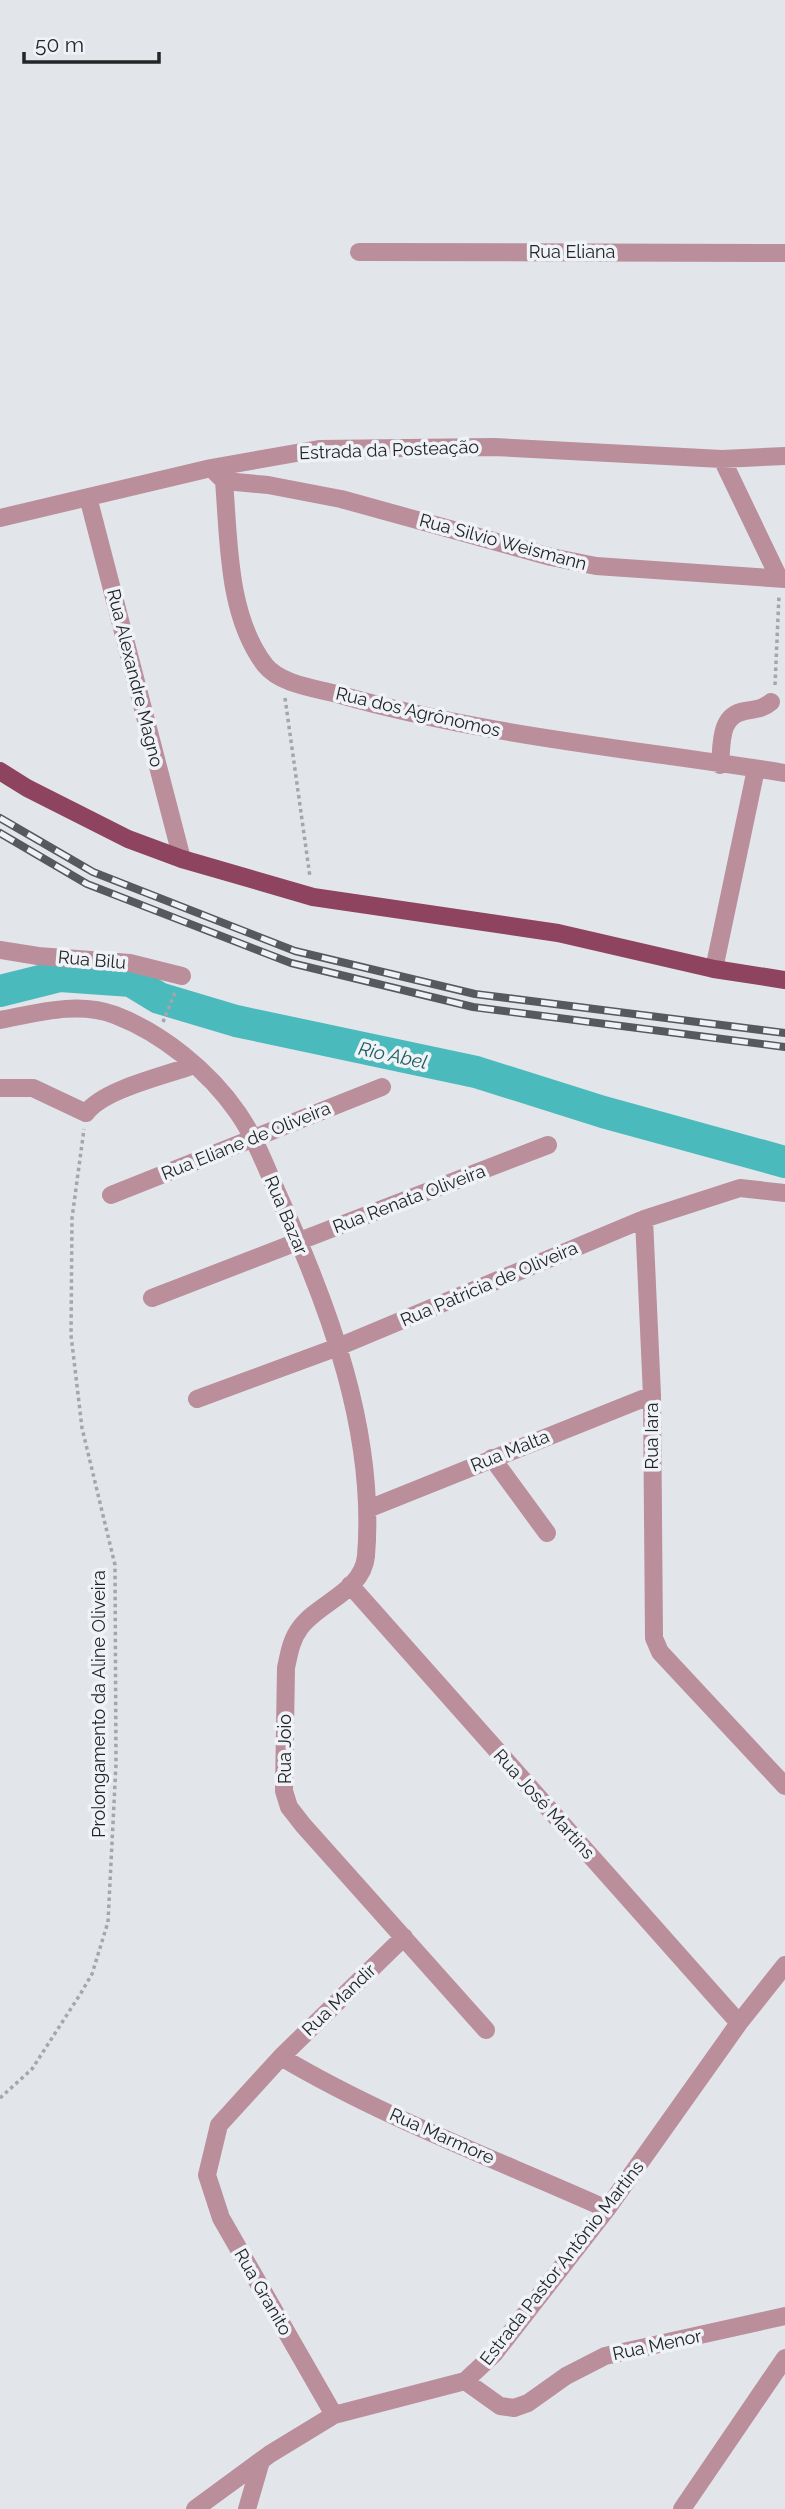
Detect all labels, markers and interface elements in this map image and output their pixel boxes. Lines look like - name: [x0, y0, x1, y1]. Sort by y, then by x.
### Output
- scale bar: [24, 21, 159, 65]
- text: 50 m: [35, 32, 84, 57]
- street label: Rua Eliana: [529, 241, 615, 262]
- street label: Estrada da Posteação: [299, 436, 480, 463]
- street label: Rua Silvio Weismann: [417, 509, 589, 574]
- street label: Rua Alexandre Magno: [103, 587, 168, 769]
- street label: Rua dos Agrônomos: [334, 682, 503, 741]
- street label: Rua Bilu: [57, 946, 127, 973]
- water label: Rio Abel: [357, 1037, 429, 1073]
- street label: Rua Eliane de Oliveira: [158, 1097, 333, 1184]
- street label: Rua Renata Oliveira: [330, 1160, 488, 1237]
- street label: Rua Bazar: [260, 1172, 313, 1258]
- street label: Rua Patricia de Oliveira: [397, 1237, 581, 1330]
- street label: Rua Iara: [641, 1403, 662, 1469]
- street label: Rua Malta: [467, 1425, 552, 1476]
- street label: Prolongamento da Aline Oliveira: [88, 1570, 109, 1838]
- street label: Rua Joio: [274, 1714, 295, 1784]
- street label: Rua José Martins: [490, 1745, 599, 1863]
- street label: Rua Mandir: [297, 1959, 380, 2040]
- street label: Rua Marmore: [387, 2103, 498, 2168]
- street label: Estrada Pastor Antônio Martins: [475, 2156, 648, 2369]
- street label: Rua Granito: [230, 2245, 297, 2339]
- street label: Rua Menor: [610, 2325, 704, 2364]

